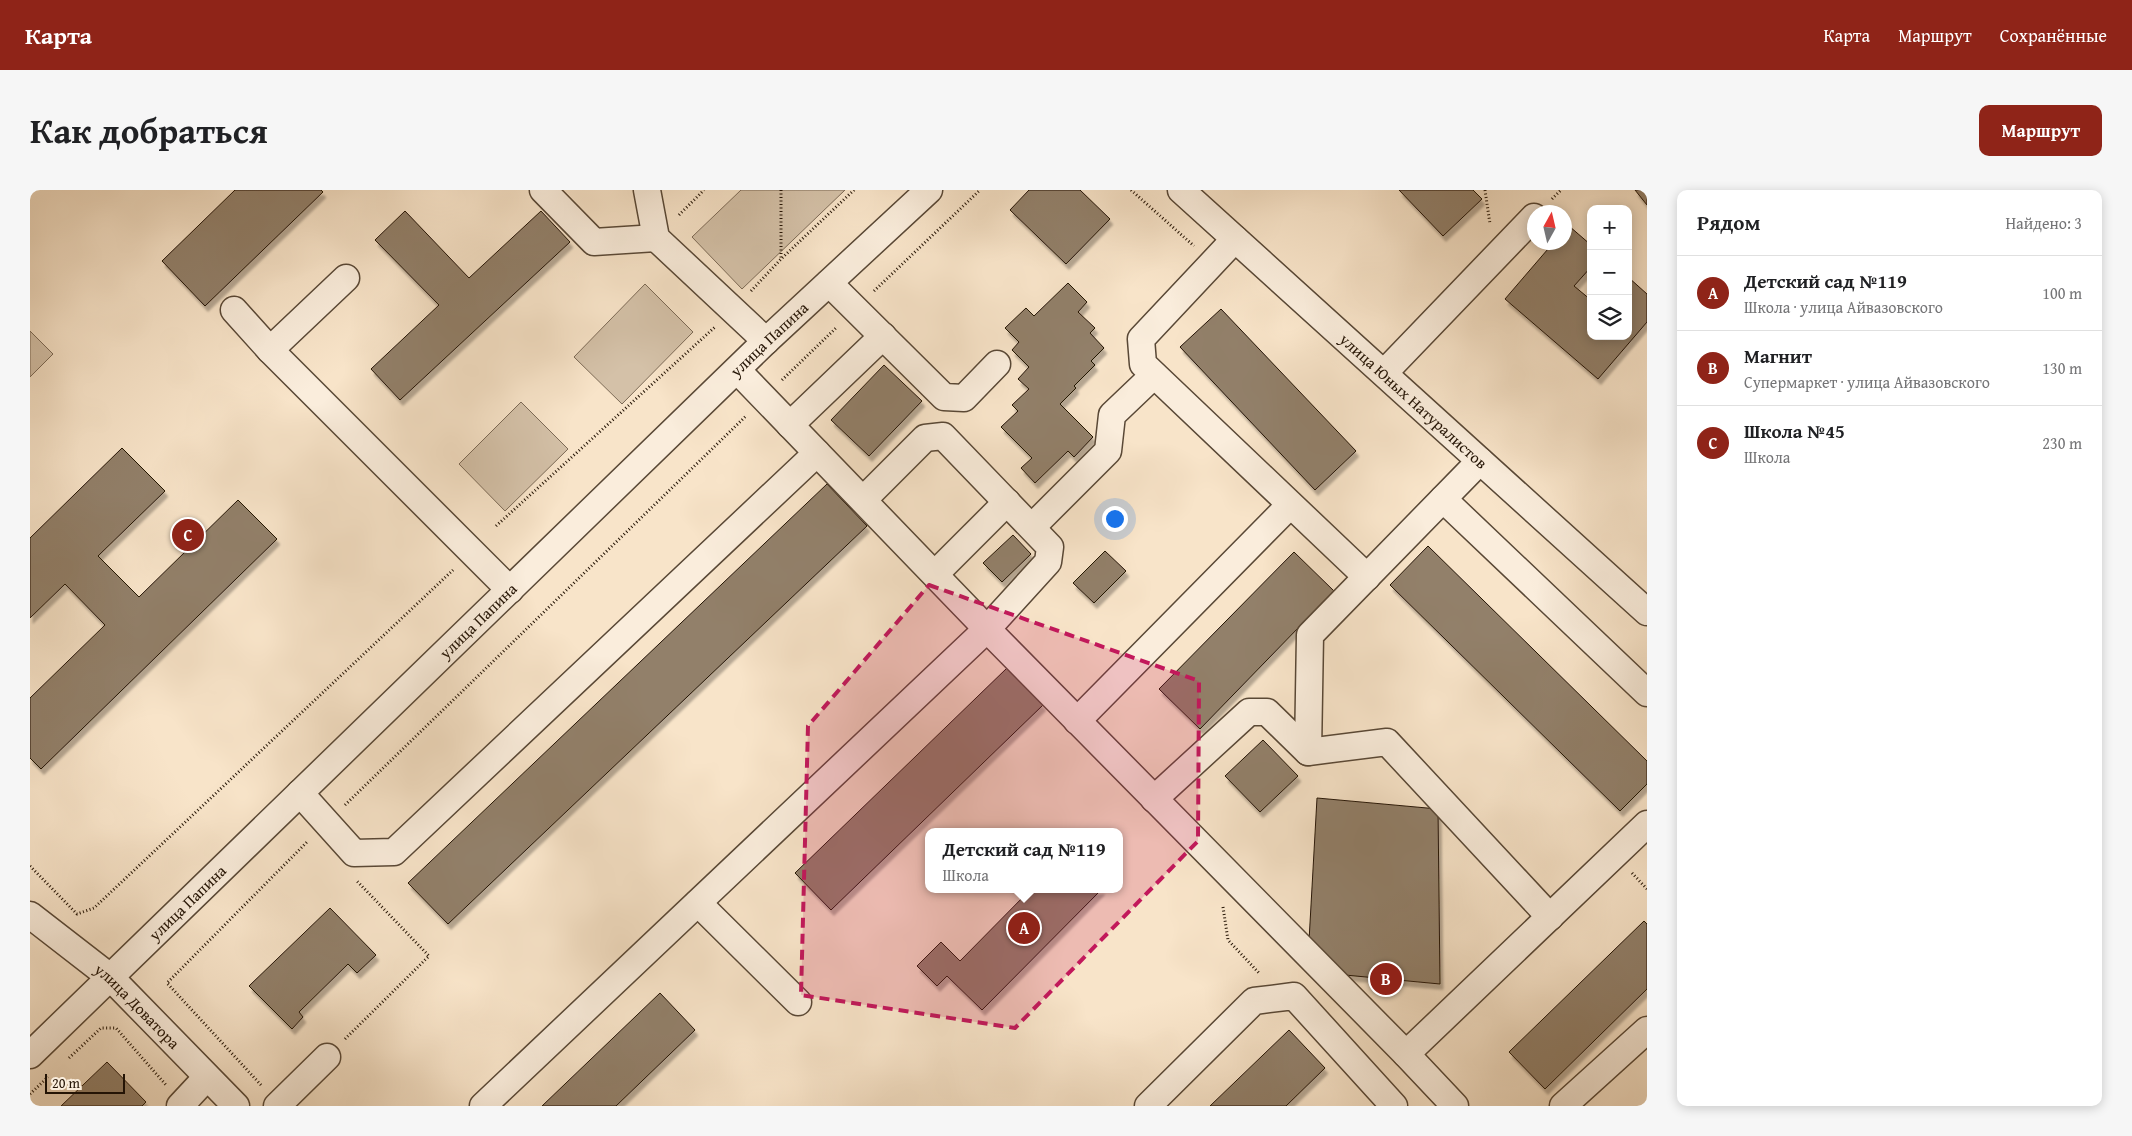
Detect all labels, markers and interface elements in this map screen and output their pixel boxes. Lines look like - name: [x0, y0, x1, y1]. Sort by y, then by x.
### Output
- text: Карта: [25, 18, 92, 53]
- text: Карта: [1824, 22, 1870, 49]
- text: Маршрут: [1898, 22, 1972, 49]
- text: Сохранённые: [2000, 22, 2107, 49]
- text: Как добраться: [30, 105, 268, 156]
- button: Маршрут: [1979, 105, 2102, 156]
- north arrow: [1527, 205, 1572, 250]
- map controls: [1587, 205, 1632, 340]
- button: +: [1587, 205, 1632, 250]
- text: Рядом: [1697, 207, 1760, 238]
- text: Найдено: 3: [2005, 211, 2082, 235]
- button: −: [1587, 250, 1632, 295]
- text: Детский сад №119: [1744, 267, 1907, 295]
- text: A: [1708, 281, 1718, 305]
- text: 100 m: [2042, 281, 2082, 305]
- street label: улица Папина: [724, 295, 814, 383]
- button: layers: [1587, 295, 1632, 340]
- text: Школа · улица Айвазовского: [1744, 295, 1943, 319]
- street label: улица Юных Натуралистов: [1334, 327, 1493, 474]
- text: Магнит: [1744, 342, 1812, 370]
- text: B: [1708, 356, 1718, 380]
- text: 130 m: [2042, 356, 2082, 380]
- text: Супермаркет · улица Айвазовского: [1744, 370, 1990, 394]
- text: Школа №45: [1744, 417, 1845, 445]
- text: C: [1708, 431, 1718, 455]
- text: 230 m: [2042, 431, 2082, 455]
- text: Школа: [1744, 445, 1790, 469]
- your location: [1102, 506, 1128, 532]
- pin: C: [172, 516, 204, 554]
- street label: улица Папина: [433, 577, 522, 665]
- popup: [925, 828, 1123, 893]
- text: Детский сад №119: [943, 835, 1105, 863]
- street label: улица Папина: [142, 859, 232, 947]
- text: Школа: [943, 863, 989, 887]
- pin: A: [1008, 909, 1040, 947]
- street label: улица Доватора: [89, 957, 186, 1054]
- pin: B: [1370, 960, 1402, 998]
- scale bar: [45, 1071, 125, 1094]
- text: 20 m: [52, 1073, 80, 1093]

